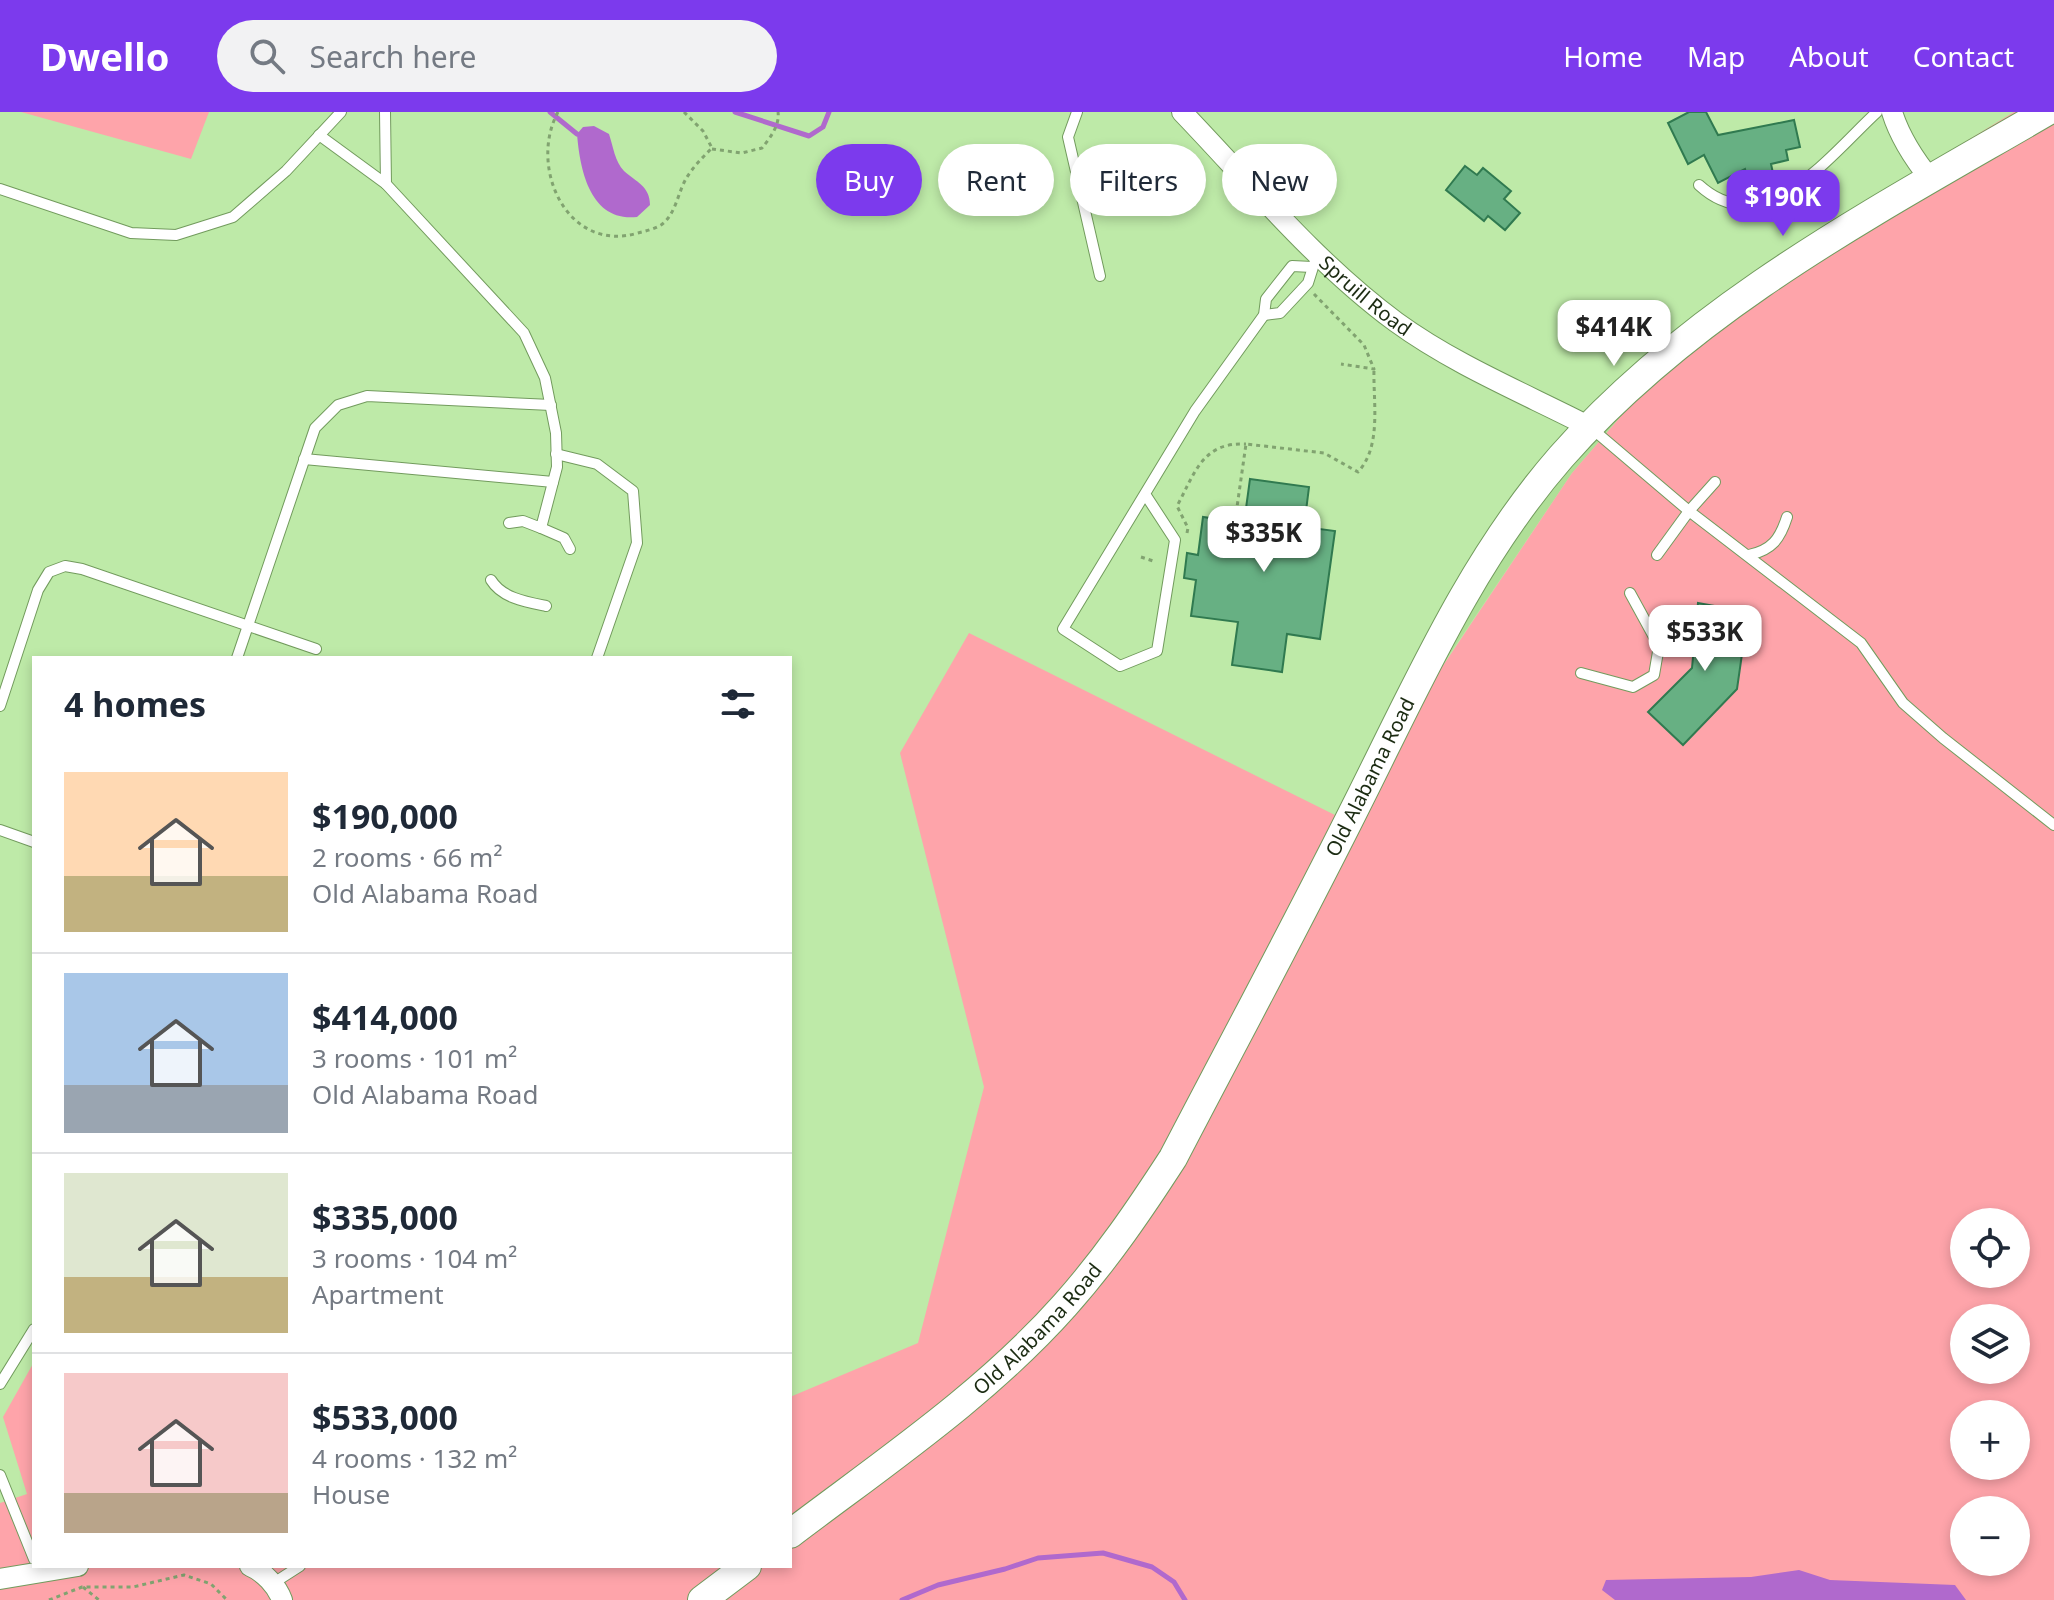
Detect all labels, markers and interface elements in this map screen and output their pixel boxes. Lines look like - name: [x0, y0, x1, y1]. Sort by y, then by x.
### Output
- search box: [217, 20, 777, 92]
- text: Dwello: [40, 30, 169, 82]
- icon: search: [245, 34, 289, 78]
- text: Search here: [309, 36, 476, 77]
- text: Home: [1563, 37, 1643, 75]
- text: Map: [1687, 37, 1745, 75]
- text: About: [1789, 37, 1869, 75]
- text: Contact: [1913, 37, 2014, 75]
- chip: Buy: [816, 144, 922, 216]
- chip: Rent: [938, 144, 1054, 216]
- chip: Filters: [1070, 144, 1206, 216]
- chip: New: [1222, 144, 1337, 216]
- pin: $190K: [1727, 170, 1839, 238]
- text: $190K: [1745, 178, 1821, 214]
- street label: Spruill Road: [1314, 249, 1417, 342]
- pin: $414K: [1558, 300, 1670, 368]
- text: $414K: [1576, 308, 1652, 344]
- pin: $335K: [1208, 506, 1320, 574]
- text: $335K: [1226, 514, 1302, 550]
- pin: $533K: [1649, 605, 1761, 673]
- text: $533K: [1667, 613, 1743, 649]
- text: 4 homes: [64, 681, 206, 727]
- icon: filters: [716, 682, 760, 726]
- street label: Old Alabama Road: [1319, 693, 1421, 861]
- text: $190,000: [312, 793, 458, 839]
- icon: home: [128, 804, 224, 900]
- text: 2 rooms · 66 m²: [312, 839, 502, 875]
- text: Old Alabama Road: [312, 875, 538, 911]
- text: $414,000: [312, 994, 458, 1040]
- icon: home: [128, 1005, 224, 1101]
- text: 3 rooms · 101 m²: [312, 1040, 517, 1076]
- text: Old Alabama Road: [312, 1076, 538, 1112]
- text: $335,000: [312, 1194, 458, 1240]
- icon: home: [128, 1205, 224, 1301]
- map controls: [1950, 1208, 2030, 1576]
- button: locate: [1950, 1208, 2030, 1288]
- text: 3 rooms · 104 m²: [312, 1240, 517, 1276]
- street label: Old Alabama Road: [967, 1257, 1108, 1401]
- text: Apartment: [312, 1276, 444, 1312]
- button: layers: [1950, 1304, 2030, 1384]
- text: $533,000: [312, 1394, 458, 1440]
- button: +: [1950, 1400, 2030, 1480]
- icon: home: [128, 1405, 224, 1501]
- text: 4 rooms · 132 m²: [312, 1440, 517, 1476]
- text: House: [312, 1476, 390, 1512]
- button: −: [1950, 1496, 2030, 1576]

